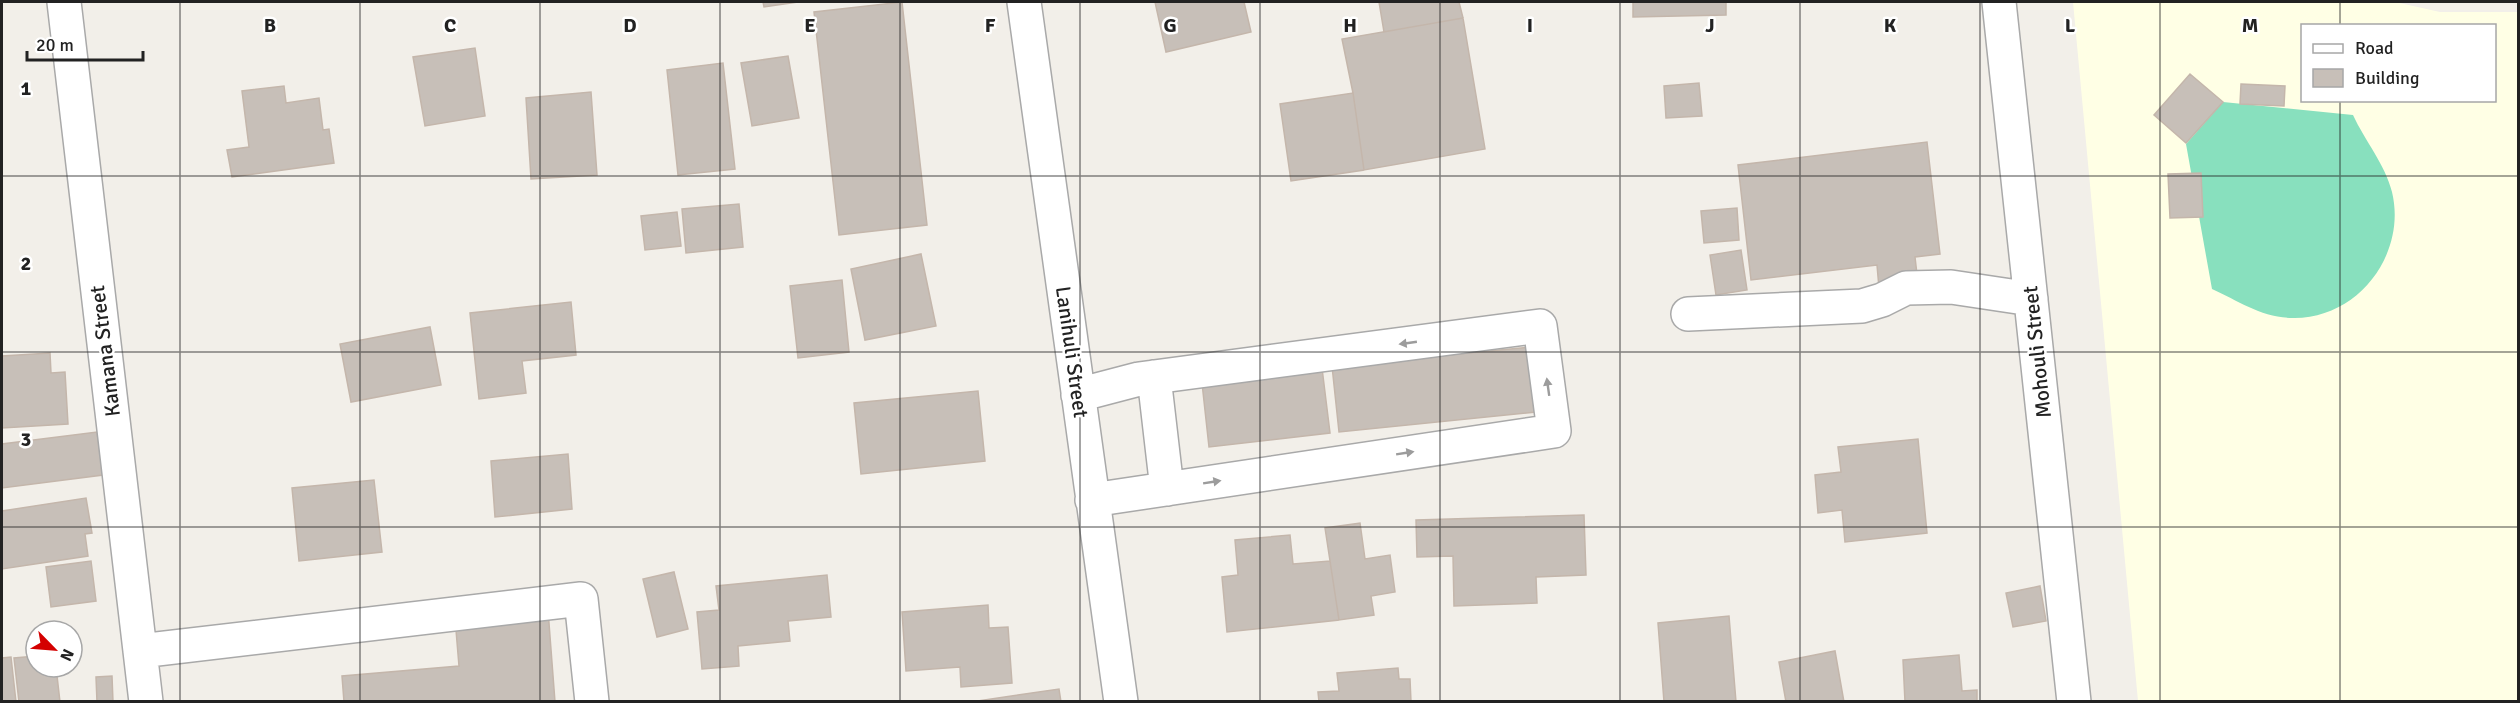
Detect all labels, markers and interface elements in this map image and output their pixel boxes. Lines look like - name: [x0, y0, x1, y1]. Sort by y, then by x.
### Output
- text: B: [264, 13, 276, 38]
- text: C: [444, 13, 456, 38]
- text: D: [623, 13, 637, 38]
- text: E: [804, 13, 816, 38]
- text: F: [985, 13, 996, 38]
- text: G: [1163, 13, 1177, 38]
- text: H: [1343, 13, 1357, 38]
- text: I: [1527, 13, 1533, 38]
- text: J: [1705, 13, 1715, 38]
- text: K: [1884, 13, 1897, 38]
- text: L: [2065, 13, 2076, 38]
- text: M: [2242, 13, 2258, 38]
- scale bar: [27, 24, 142, 62]
- legend: [2301, 24, 2496, 102]
- text: 20 m: [36, 34, 74, 56]
- text: Road: [2355, 37, 2394, 59]
- text: Building: [2355, 67, 2419, 89]
- text: 1: [21, 76, 32, 101]
- text: 2: [21, 251, 31, 276]
- street label: Kamana Street: [84, 284, 126, 418]
- street label: Lanihuli Street: [1050, 285, 1094, 419]
- street label: Mohouli Street: [2017, 285, 2057, 419]
- one-way arrow: [1398, 339, 1417, 348]
- one-way arrow: [1544, 377, 1553, 396]
- text: 3: [21, 427, 31, 452]
- one-way arrow: [1396, 449, 1415, 458]
- one-way arrow: [1203, 478, 1222, 487]
- north arrow: [24, 619, 84, 679]
- text: N: [55, 646, 78, 664]

